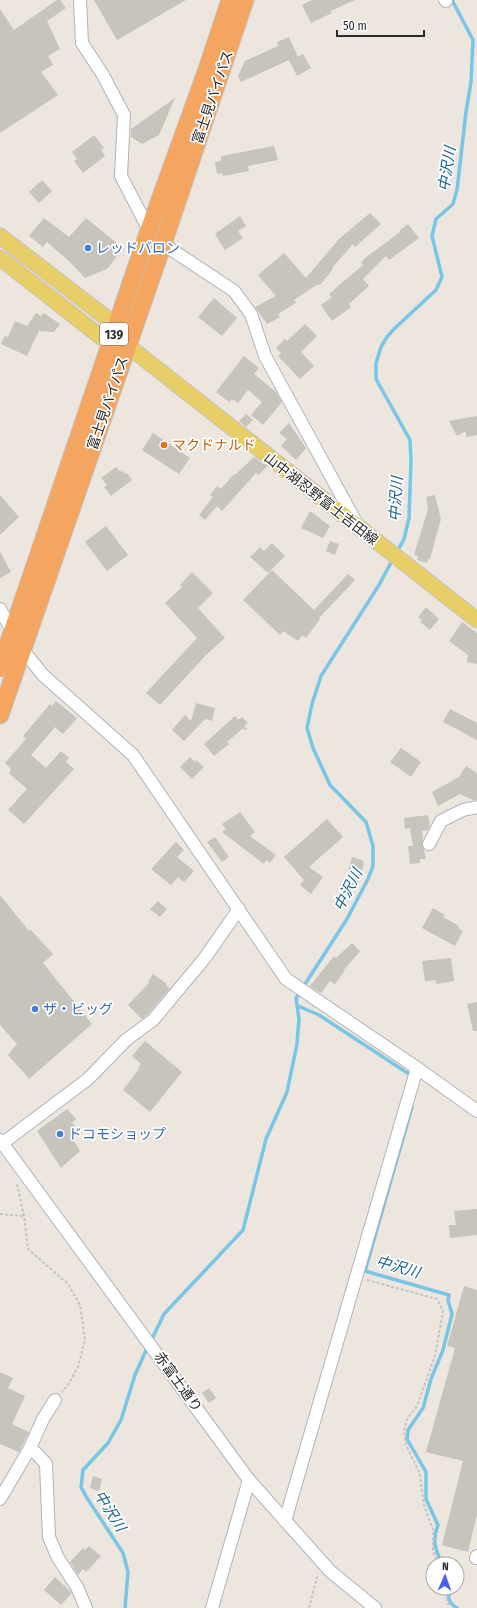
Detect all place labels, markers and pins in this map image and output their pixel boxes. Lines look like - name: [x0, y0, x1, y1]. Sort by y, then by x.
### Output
- place label: レッドバロン: [96, 240, 180, 257]
- marker: レッドバロン: [83, 243, 93, 253]
- place label: マクドナルド: [172, 437, 256, 454]
- marker: マクドナルド: [159, 440, 169, 450]
- place label: ザ・ビッグ: [43, 1001, 113, 1018]
- marker: ザ・ビッグ: [30, 1004, 40, 1014]
- place label: ドコモショップ: [68, 1126, 166, 1143]
- marker: ドコモショップ: [55, 1129, 65, 1139]

